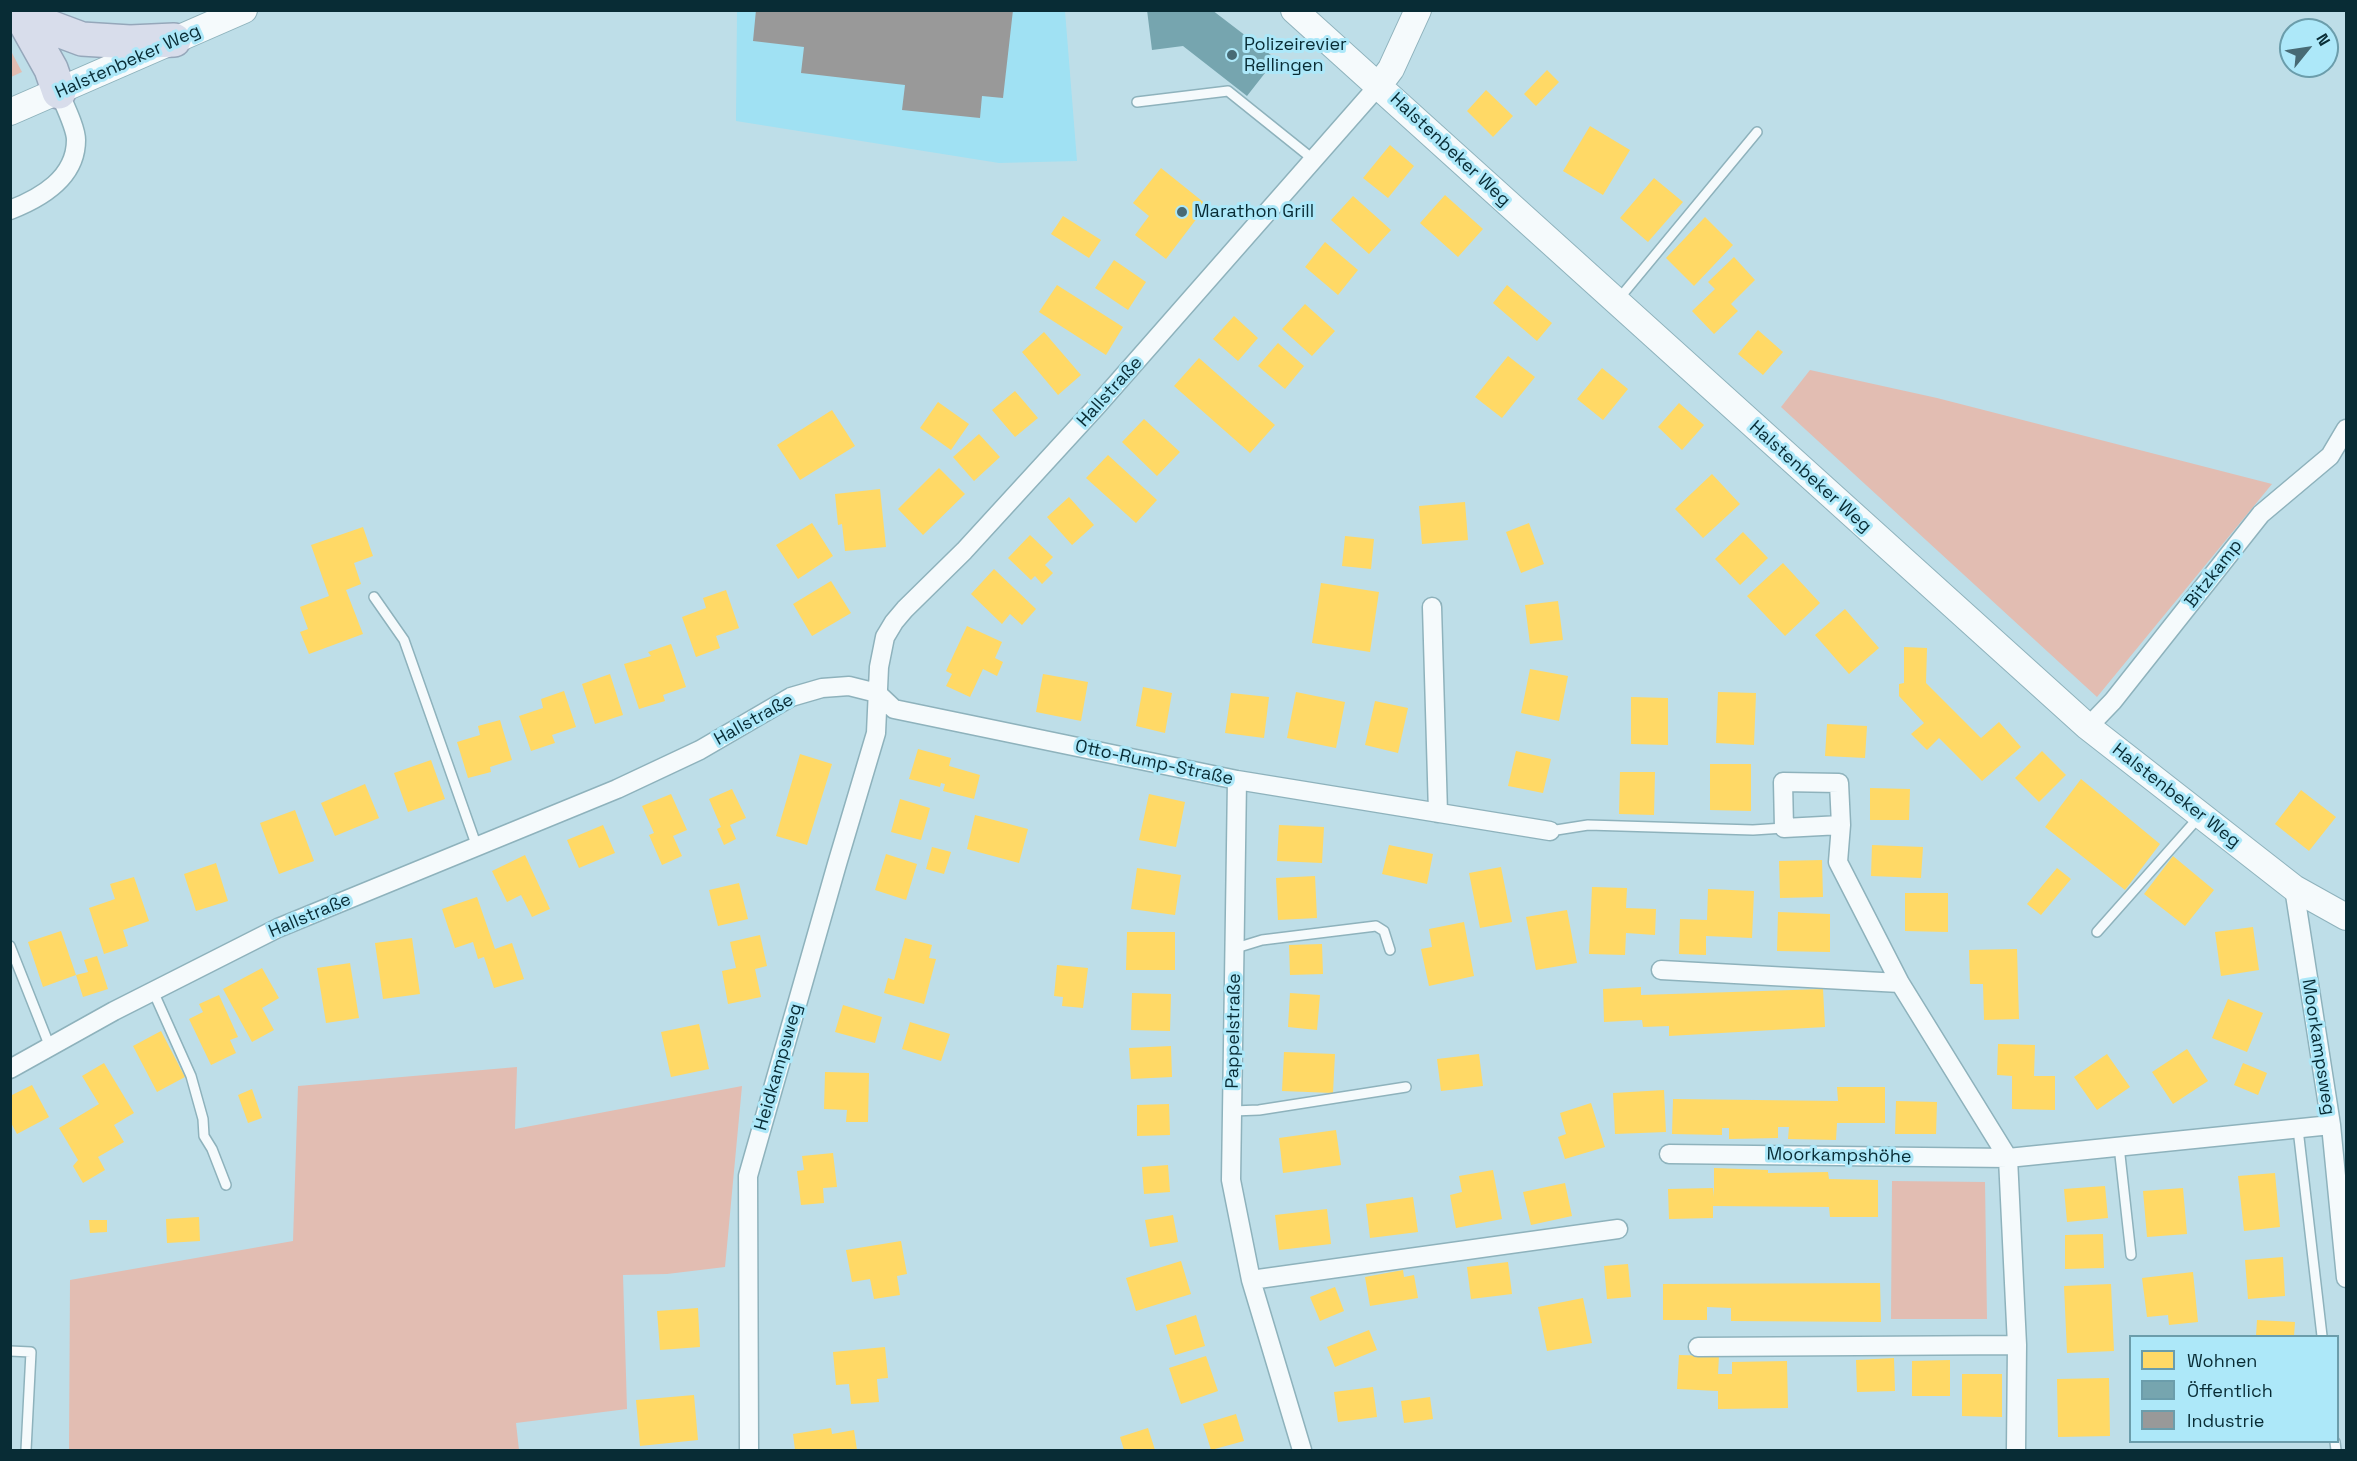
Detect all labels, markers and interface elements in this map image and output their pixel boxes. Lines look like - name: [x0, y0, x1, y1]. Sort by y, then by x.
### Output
- north arrow: [2279, 18, 2339, 78]
- street label: Halstenbeker Weg: [52, 20, 204, 104]
- text: N: [2312, 30, 2335, 50]
- place label: Polizeirevier Rellingen: [1244, 34, 1347, 76]
- marker: Polizeirevier Rellingen: [1225, 48, 1239, 62]
- street label: Halstenbeker Weg: [1385, 89, 1515, 211]
- place label: Marathon Grill: [1194, 201, 1314, 223]
- marker: Marathon Grill: [1175, 205, 1189, 219]
- street label: Hallstraße: [1073, 352, 1147, 432]
- street label: Halstenbeker Weg: [1745, 417, 1875, 537]
- street label: Bitzkamp: [2181, 535, 2247, 613]
- street label: Hallstraße: [711, 689, 797, 751]
- street label: Otto-Rump-Straße: [1073, 736, 1235, 790]
- street label: Halstenbeker Weg: [2108, 739, 2244, 853]
- street label: Hallstraße: [266, 889, 354, 943]
- street label: Pappelstraße: [1222, 973, 1246, 1089]
- street label: Moorkampsweg: [2297, 978, 2339, 1116]
- street label: Heidkampsweg: [751, 1001, 807, 1133]
- street label: Moorkampshöhe: [1766, 1144, 1912, 1168]
- legend: [2129, 1335, 2339, 1443]
- text: Wohnen: [2187, 1349, 2257, 1372]
- text: Öffentlich: [2187, 1379, 2273, 1402]
- text: Industrie: [2187, 1409, 2264, 1432]

